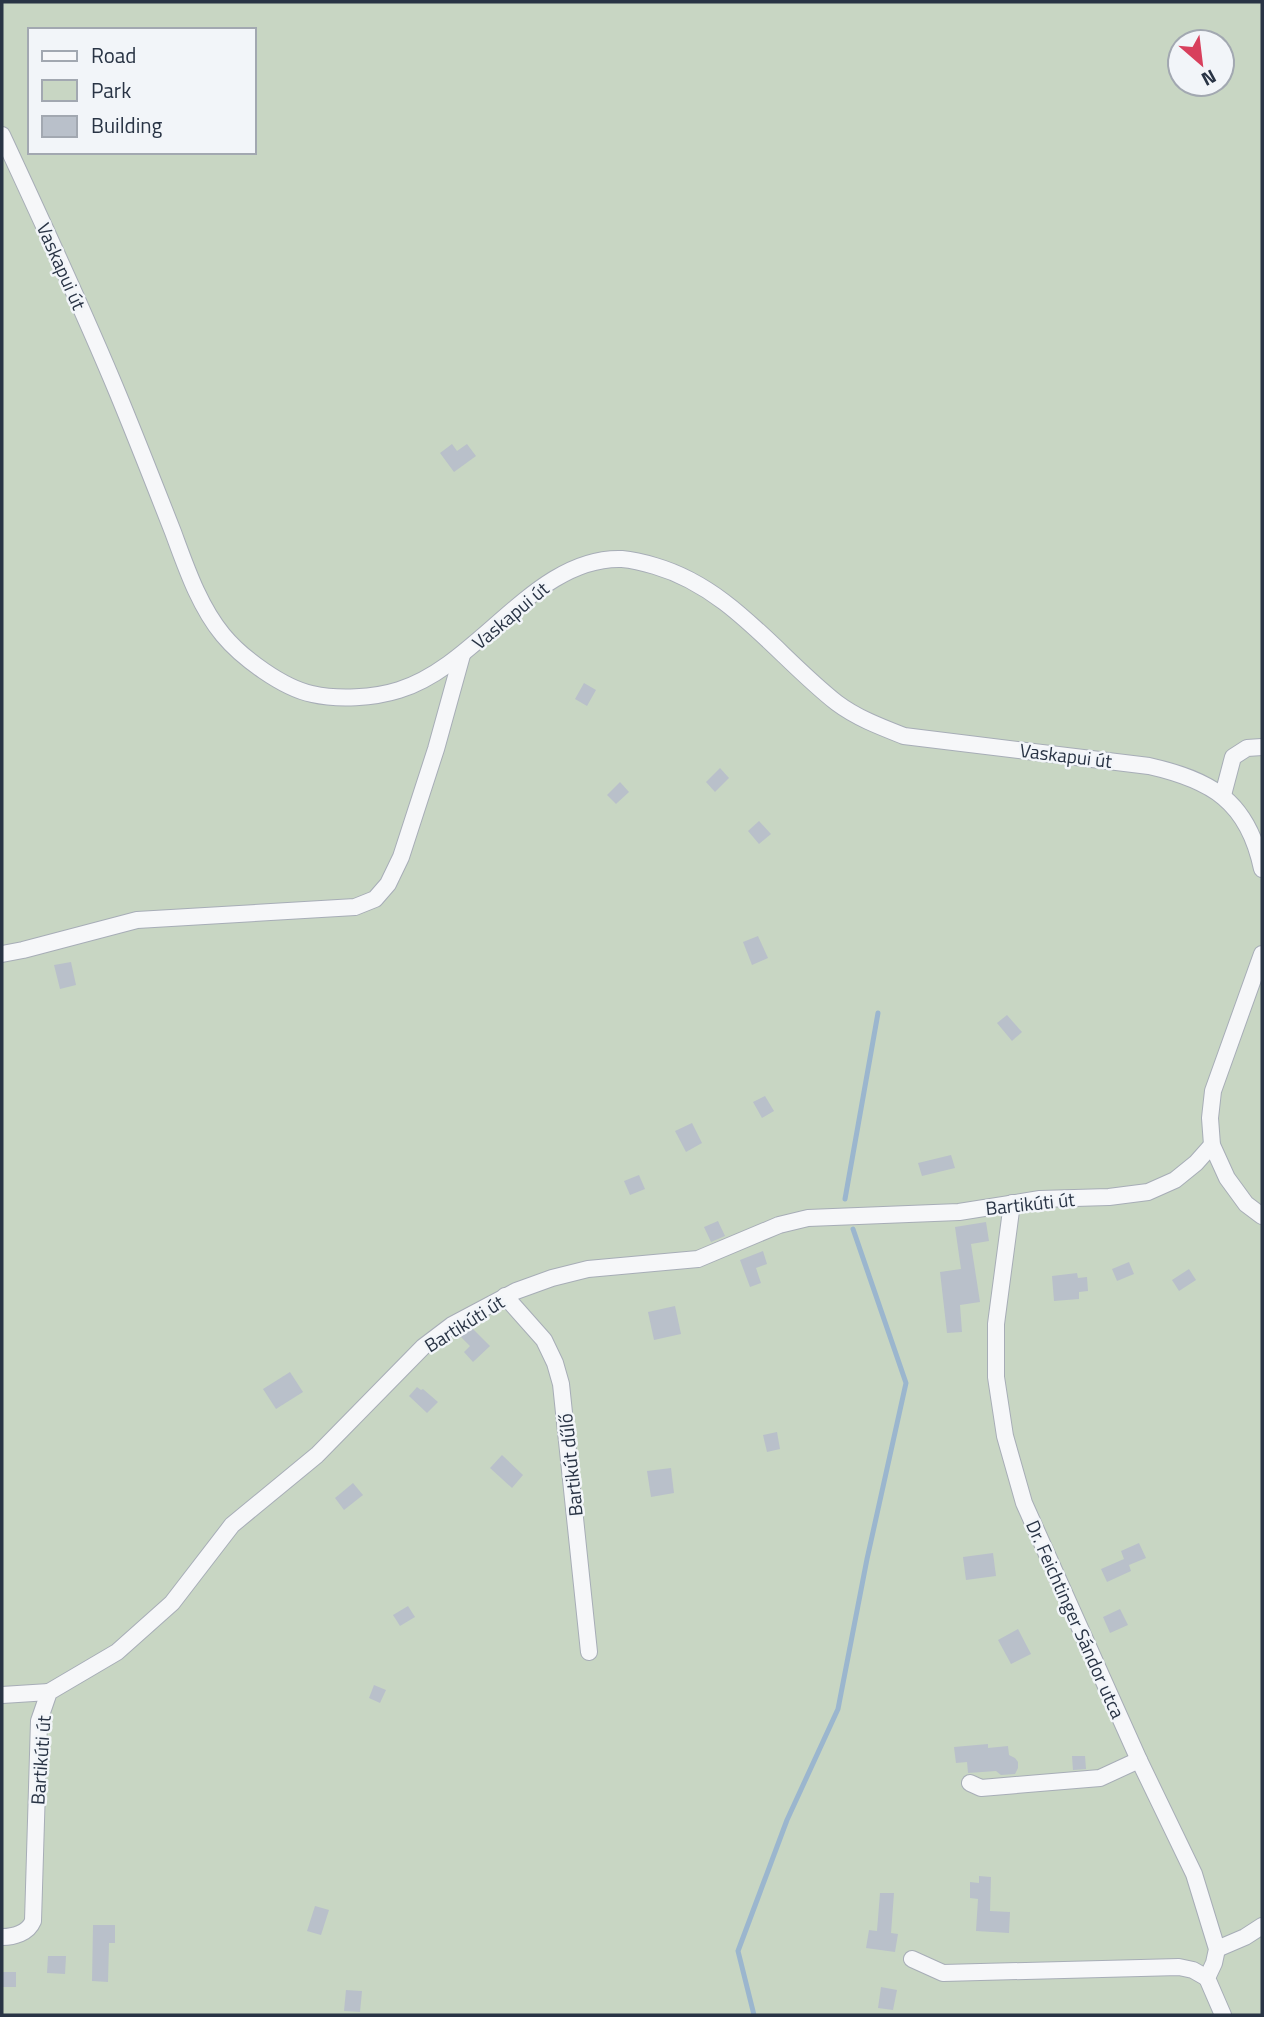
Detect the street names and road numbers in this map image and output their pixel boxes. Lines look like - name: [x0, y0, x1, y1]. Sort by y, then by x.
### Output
- street label: Vaskapui út: [30, 218, 94, 315]
- street label: Vaskapui út: [465, 574, 555, 656]
- street label: Vaskapui út: [1018, 735, 1114, 775]
- street label: Bartikúti út: [984, 1184, 1076, 1222]
- street label: Bartikúti út: [418, 1287, 510, 1359]
- street label: Bartikút dűlő: [550, 1412, 590, 1518]
- street label: Dr. Feichtinger Sándor utca: [1019, 1515, 1133, 1723]
- street label: Bartikúti út: [22, 1714, 58, 1806]

